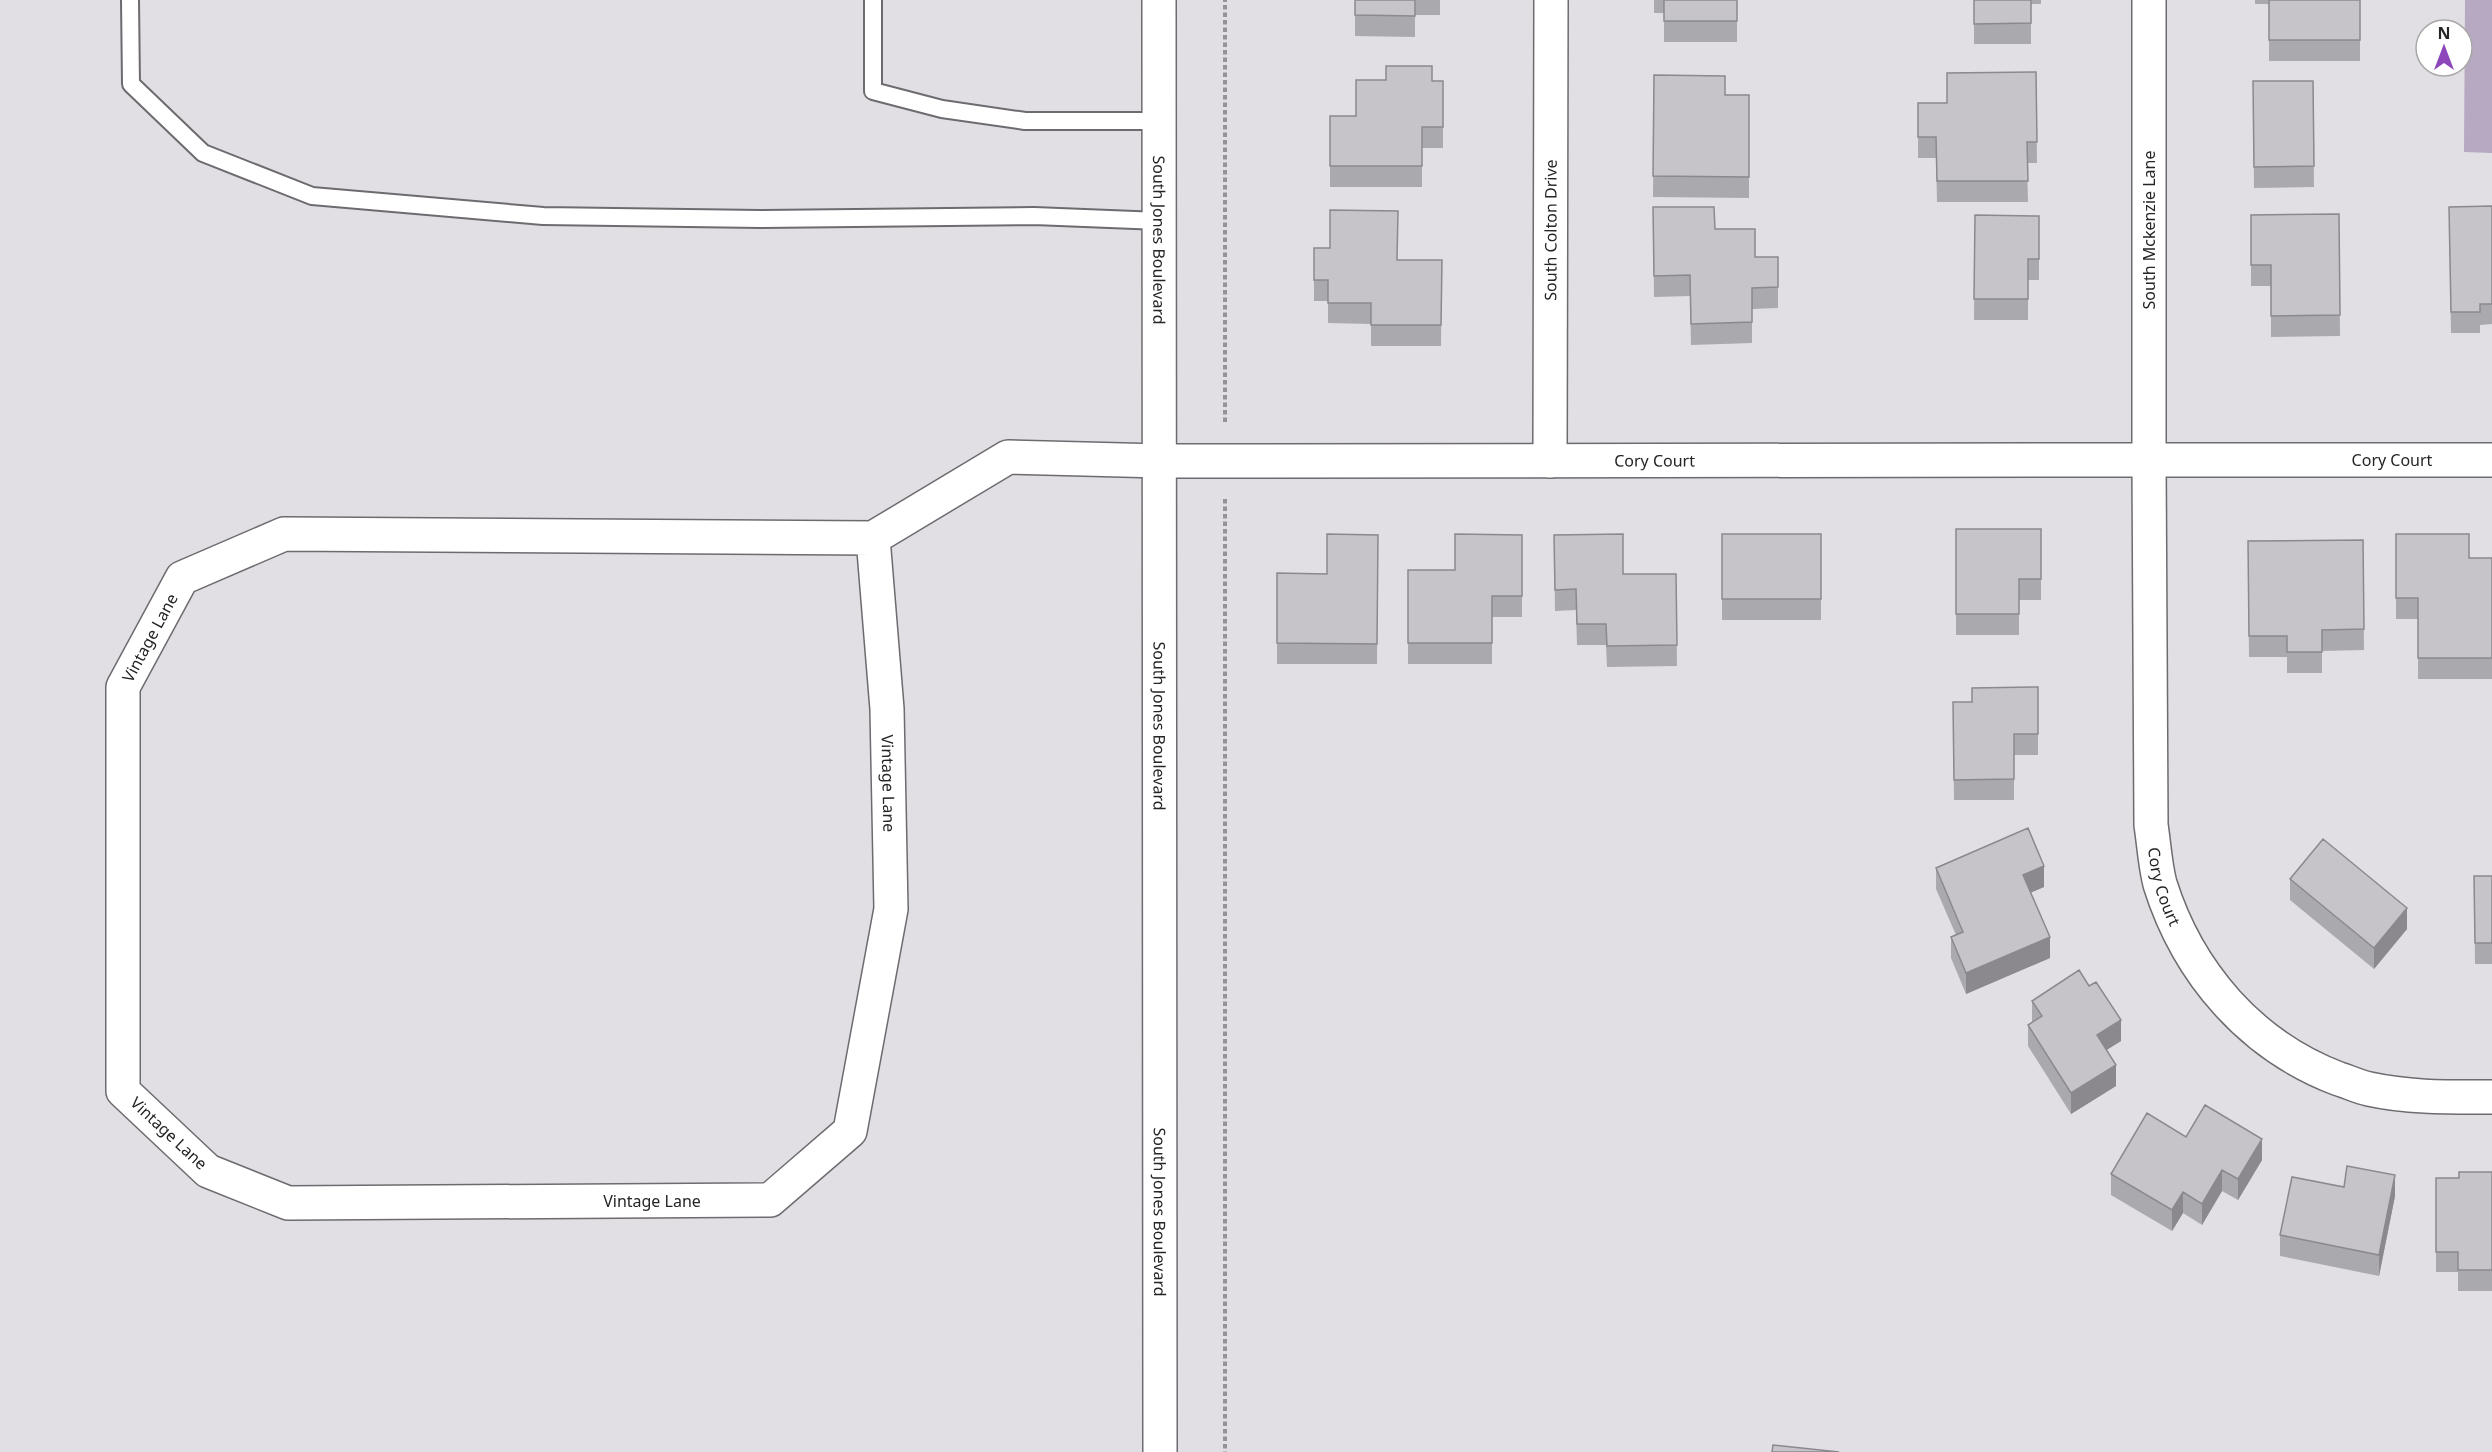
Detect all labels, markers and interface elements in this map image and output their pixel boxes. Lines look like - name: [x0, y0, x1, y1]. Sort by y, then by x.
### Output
- north arrow: [2414, 18, 2474, 78]
- text: N: [2437, 22, 2451, 44]
- street label: South Mckenzie Lane: [2138, 151, 2160, 309]
- street label: South Jones Boulevard: [1148, 155, 1170, 325]
- street label: South Colton Drive: [1539, 159, 1562, 301]
- street label: Cory Court: [1614, 449, 1695, 472]
- street label: Cory Court: [2352, 449, 2433, 471]
- street label: Vintage Lane: [117, 589, 183, 686]
- street label: South Jones Boulevard: [1148, 641, 1171, 811]
- street label: Vintage Lane: [877, 734, 900, 832]
- street label: Cory Court: [2143, 846, 2186, 929]
- street label: Vintage Lane: [126, 1092, 212, 1174]
- street label: South Jones Boulevard: [1149, 1127, 1171, 1297]
- street label: Vintage Lane: [603, 1190, 701, 1212]

